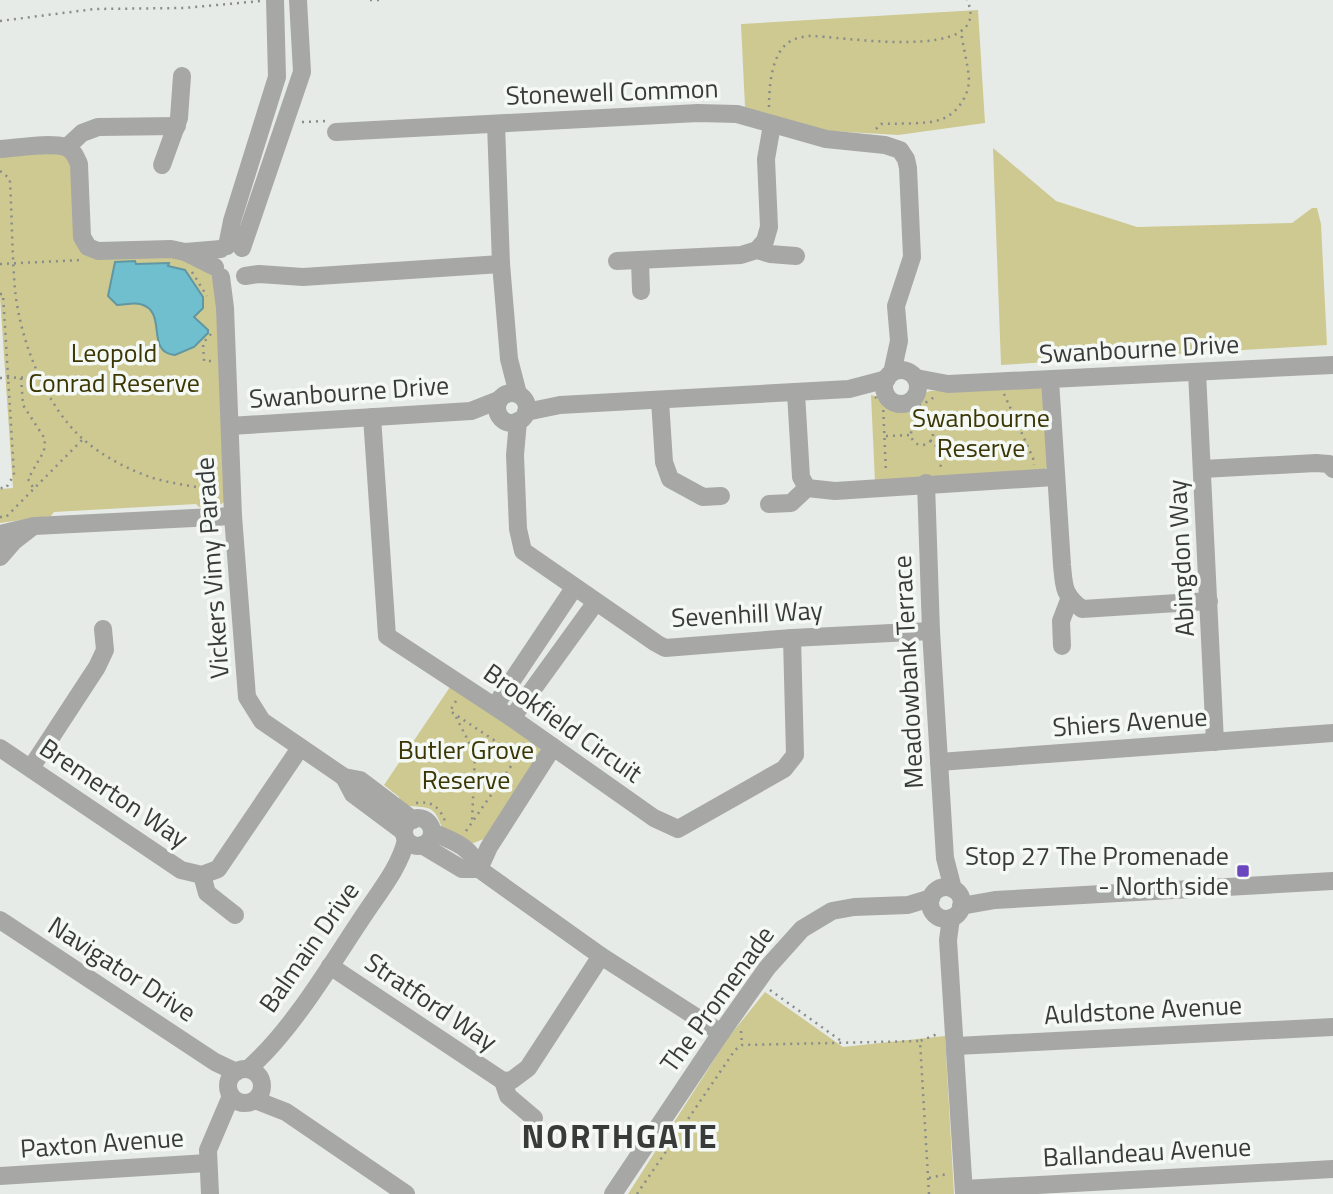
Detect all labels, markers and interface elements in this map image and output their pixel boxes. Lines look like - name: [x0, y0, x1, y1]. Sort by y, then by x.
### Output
- street label: Stonewell Common: [505, 68, 719, 115]
- street label: Swanbourne Drive: [1038, 324, 1240, 373]
- park label: Leopold Conrad Reserve: [28, 333, 200, 402]
- street label: Swanbourne Drive: [248, 365, 450, 418]
- park label: Swanbourne Reserve: [912, 398, 1050, 467]
- street label: Vickers Vimy Parade: [184, 456, 239, 680]
- street label: Abingdon Way: [1157, 478, 1204, 638]
- street label: Meadowbank Terrace: [882, 554, 933, 790]
- street label: Sevenhill Way: [670, 590, 824, 637]
- street label: Brookfield Circuit: [476, 653, 651, 792]
- street label: Shiers Avenue: [1051, 697, 1209, 746]
- street label: Bremerton Way: [32, 728, 197, 857]
- park label: Butler Grove Reserve: [398, 730, 534, 799]
- place label: Stop 27 The Promenade - North side: [965, 836, 1229, 905]
- marker: Stop 27 The Promenade - North side: [1235, 863, 1251, 879]
- street label: Balmain Drive: [249, 873, 368, 1020]
- street label: Navigator Drive: [41, 906, 204, 1031]
- street label: The Promenade: [650, 917, 783, 1080]
- street label: Stratford Way: [357, 943, 505, 1060]
- street label: Auldstone Avenue: [1043, 985, 1243, 1034]
- district label: NORTHGATE: [522, 1111, 719, 1161]
- street label: Paxton Avenue: [19, 1117, 185, 1168]
- street label: Ballandeau Avenue: [1042, 1127, 1252, 1176]

